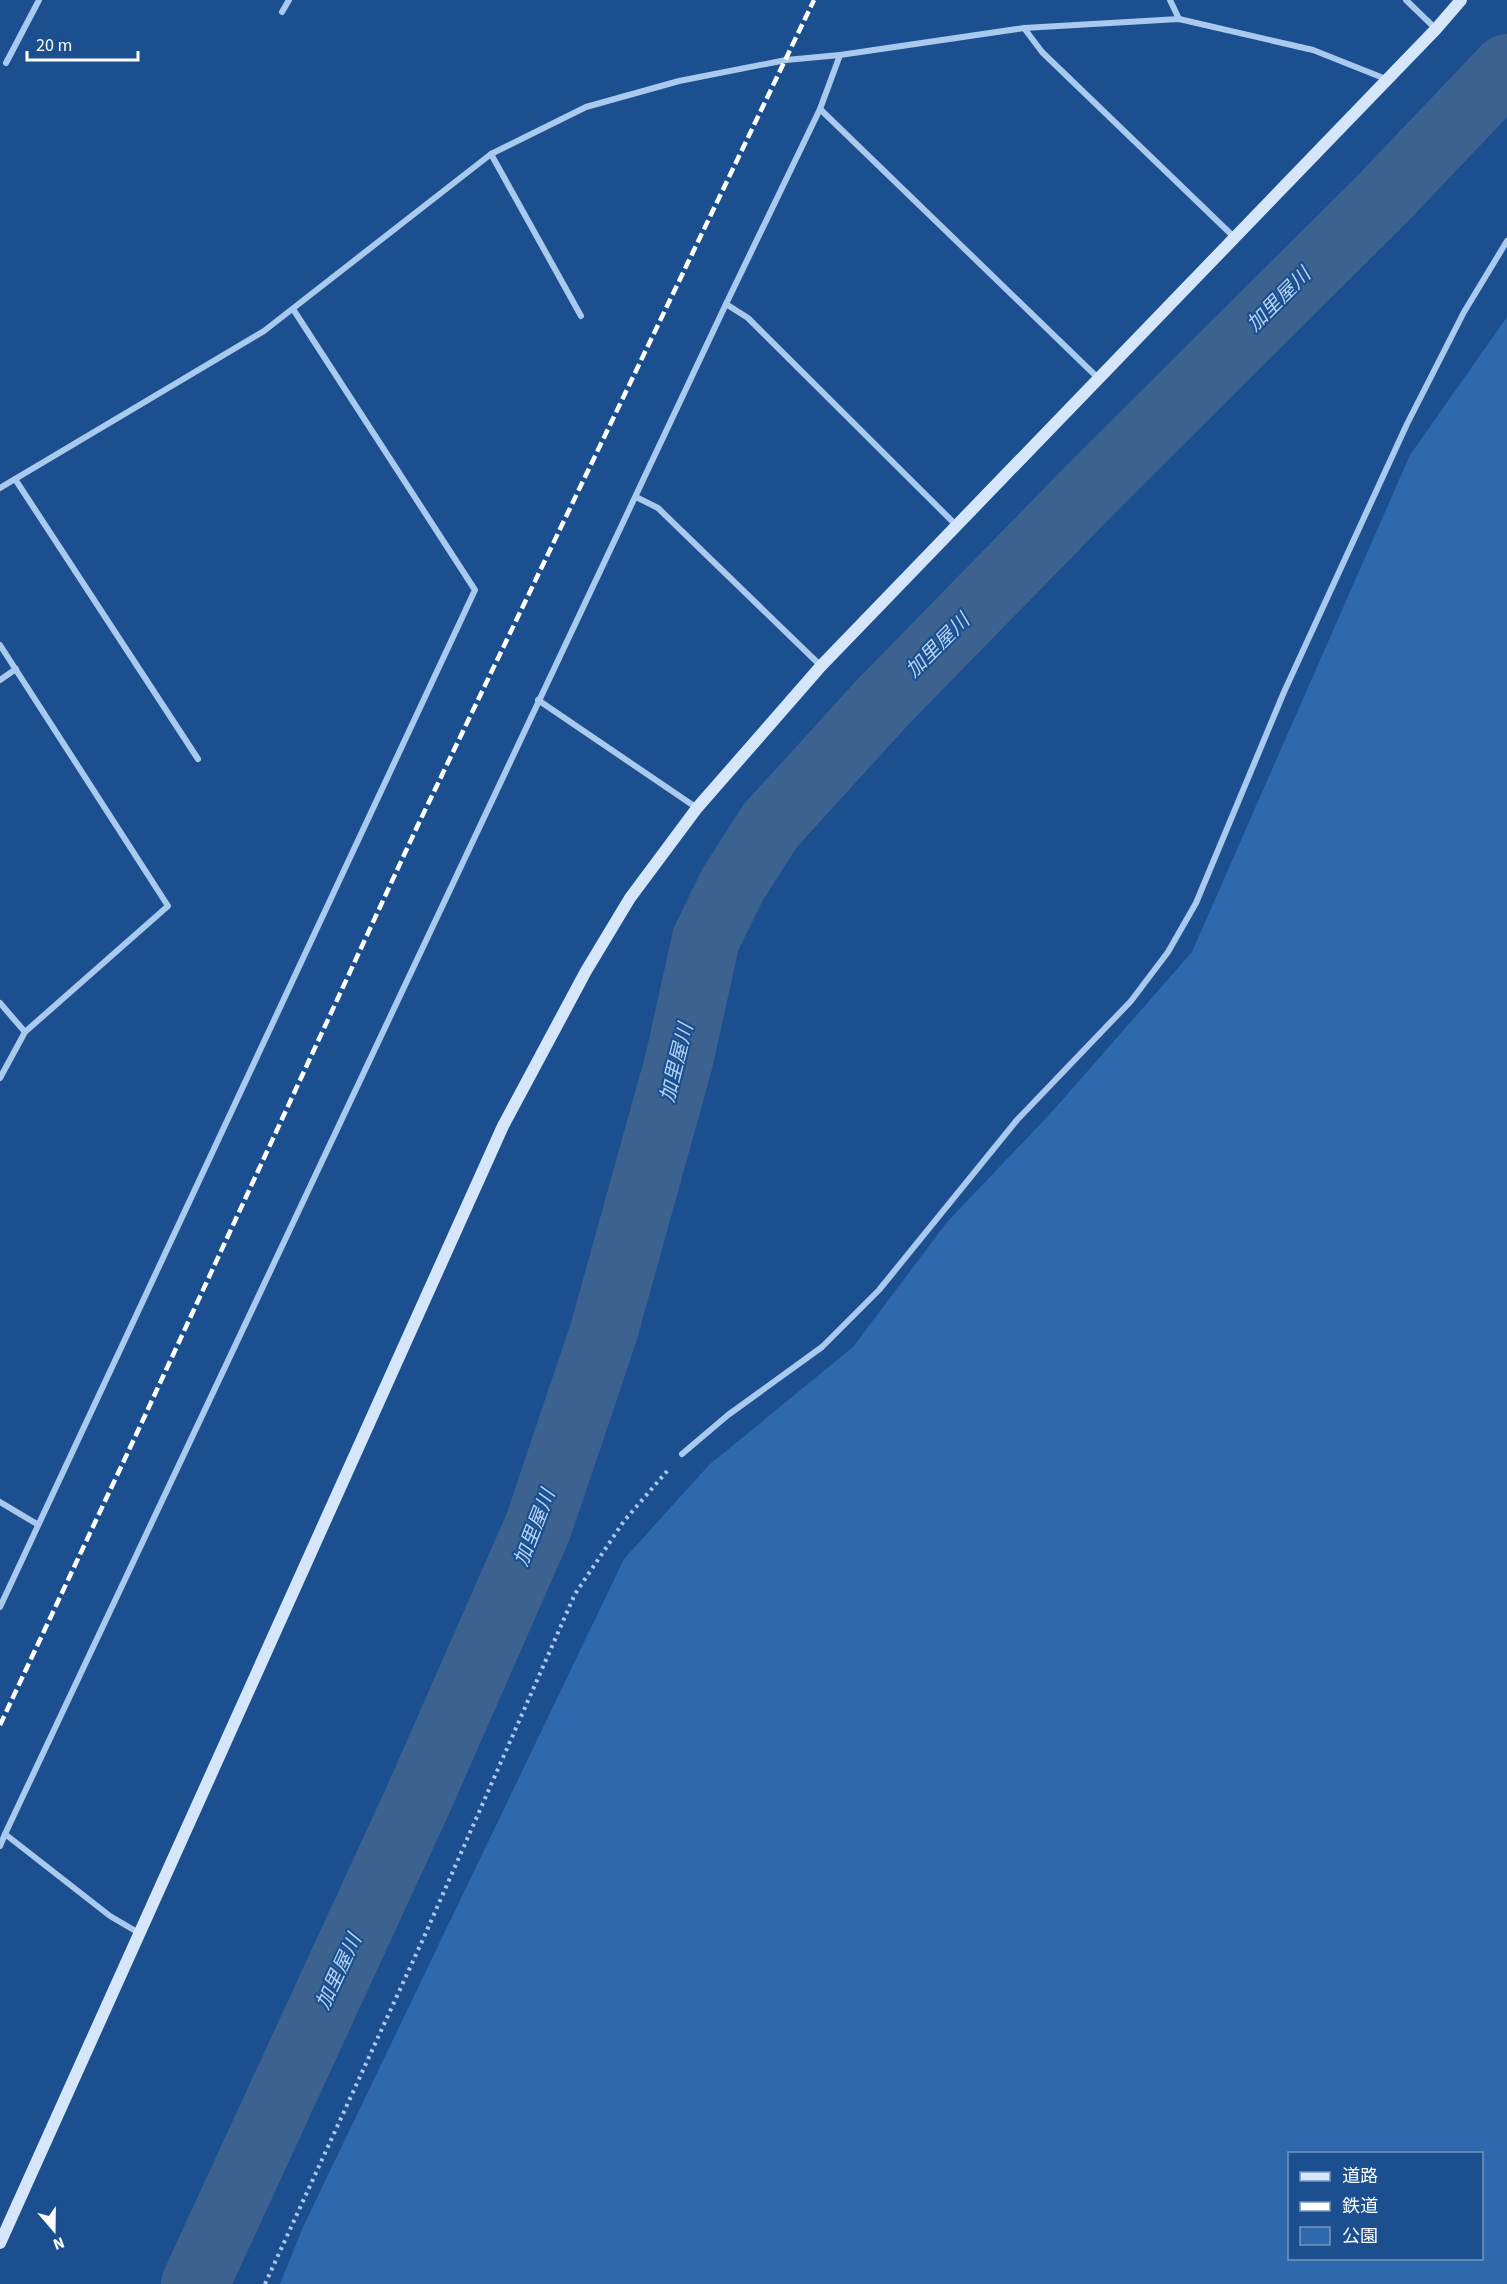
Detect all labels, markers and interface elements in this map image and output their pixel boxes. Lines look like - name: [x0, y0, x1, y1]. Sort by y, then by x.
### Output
- scale bar: [27, 24, 138, 62]
- text: 20 m: [36, 33, 72, 58]
- water label: 加里屋川: [1241, 260, 1319, 338]
- water label: 加里屋川: [900, 606, 978, 684]
- water label: 加里屋川: [654, 1019, 701, 1105]
- water label: 加里屋川: [508, 1484, 563, 1570]
- water label: 加里屋川: [309, 1928, 369, 2014]
- legend: [1288, 2152, 1483, 2260]
- text: 道路: [1342, 2164, 1378, 2189]
- text: 鉄道: [1342, 2194, 1378, 2219]
- north arrow: [24, 2200, 84, 2260]
- text: 公園: [1342, 2224, 1378, 2249]
- text: N: [50, 2231, 68, 2255]

